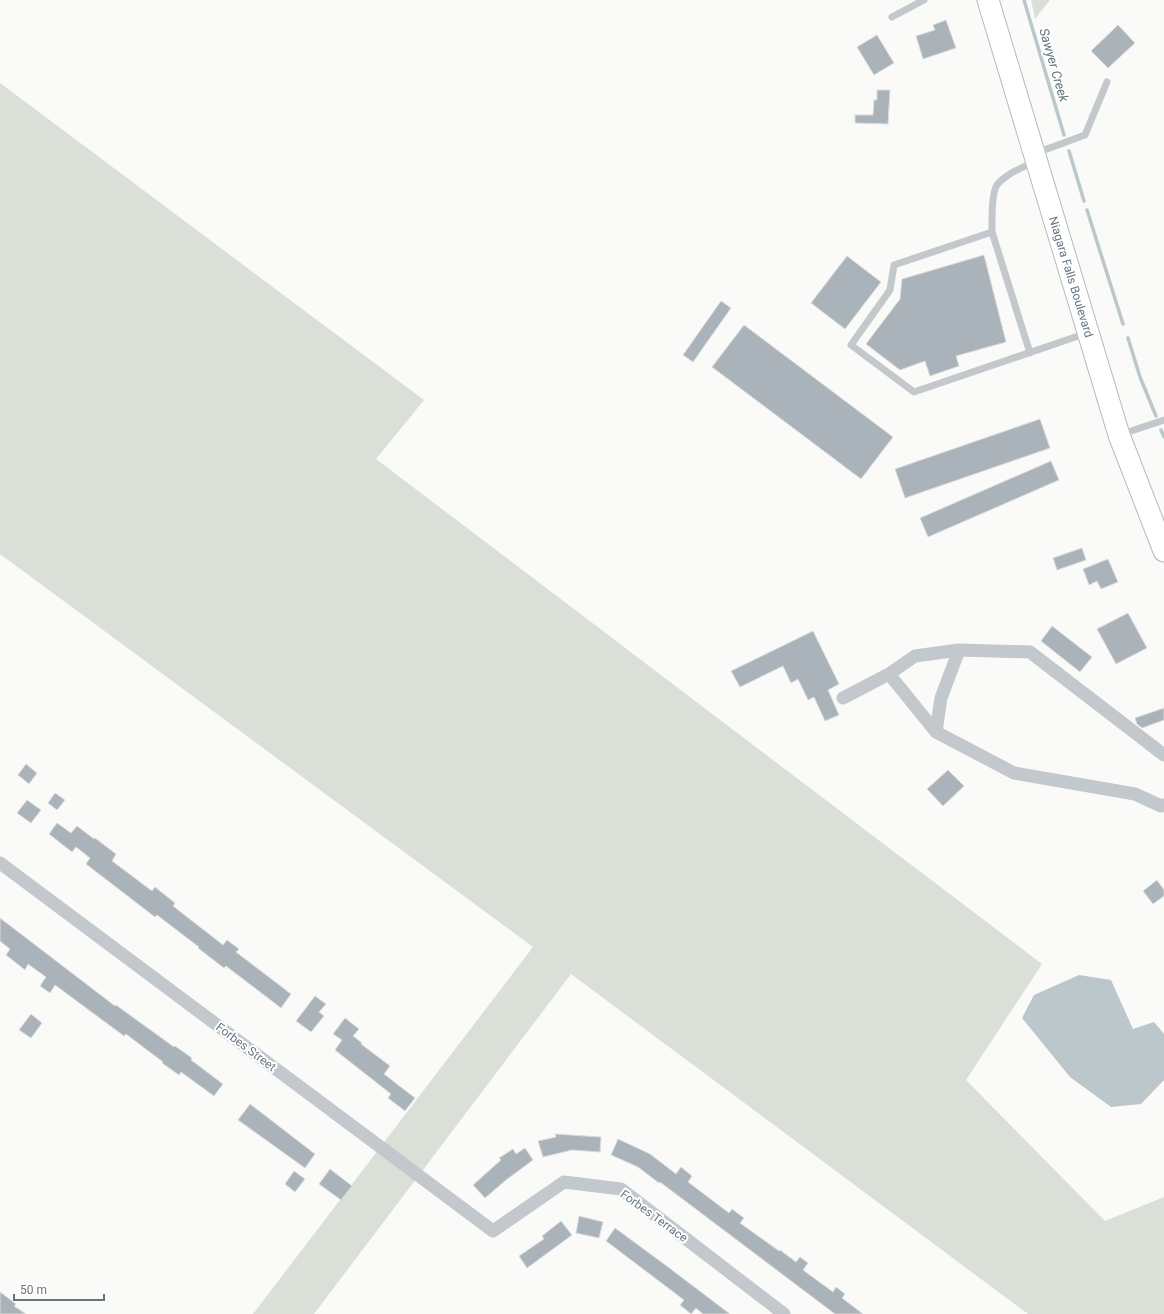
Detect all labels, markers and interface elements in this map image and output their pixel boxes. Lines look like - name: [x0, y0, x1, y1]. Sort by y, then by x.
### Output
- water label: Sawyer Creek: [1036, 26, 1072, 104]
- street label: Niagara Falls Boulevard: [1046, 215, 1096, 339]
- street label: Forbes Street: [213, 1020, 279, 1074]
- street label: Forbes Terrace: [618, 1187, 690, 1245]
- scale bar: [14, 1276, 104, 1302]
- text: 50 m: [20, 1283, 47, 1297]

